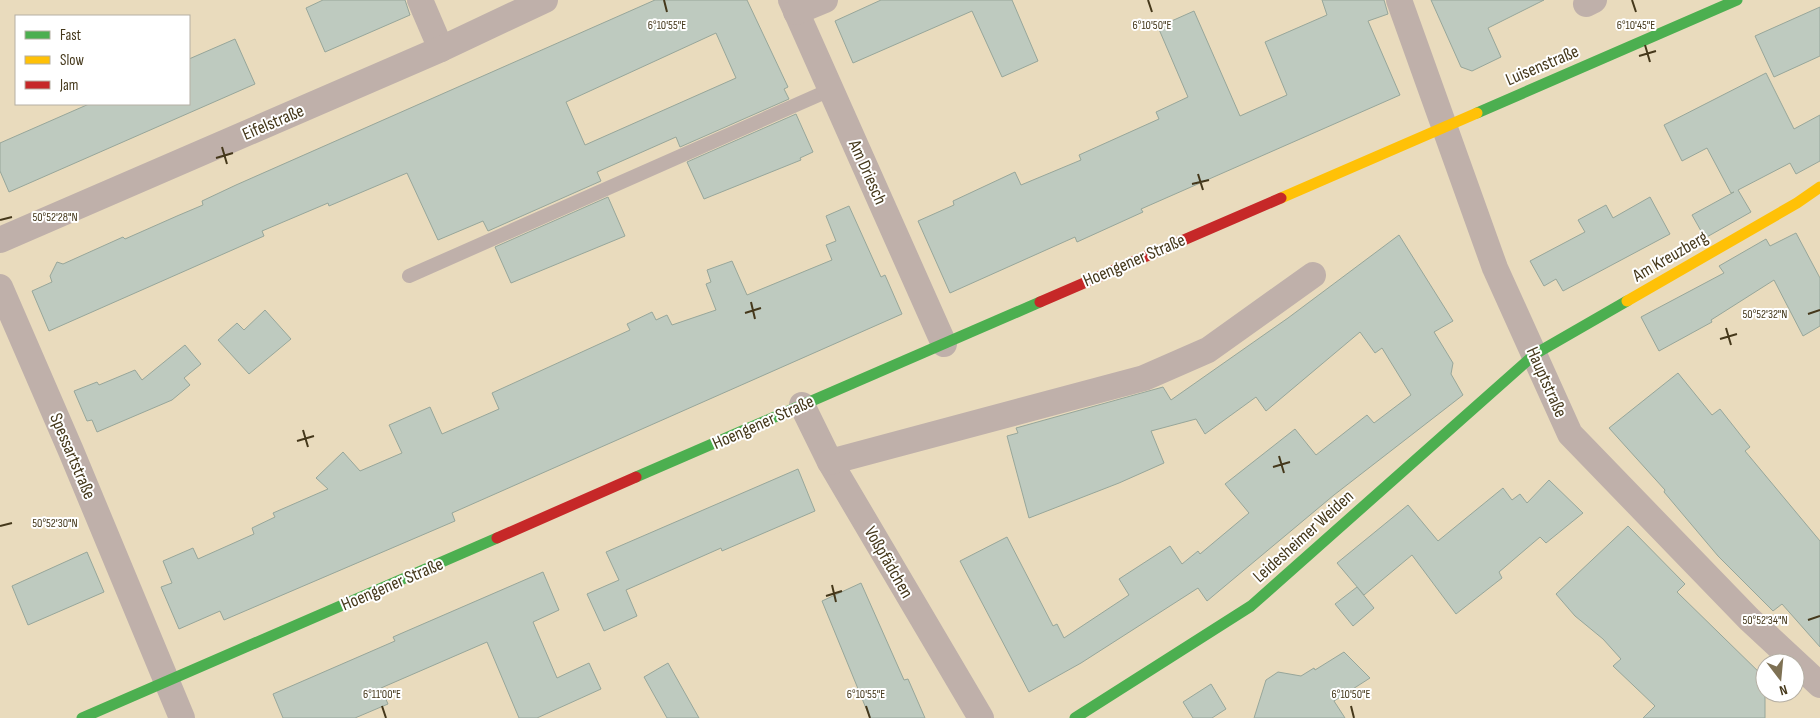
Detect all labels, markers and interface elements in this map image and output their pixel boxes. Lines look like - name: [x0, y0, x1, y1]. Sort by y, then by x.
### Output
- legend: [15, 15, 190, 105]
- text: 6°10'55"E: [648, 18, 686, 33]
- text: 6°10'50"E: [1133, 18, 1171, 33]
- text: 6°10'45"E: [1617, 18, 1655, 33]
- text: Fast: [60, 26, 82, 45]
- street label: Luisenstraße: [1502, 41, 1582, 90]
- text: Slow: [60, 51, 84, 70]
- text: Jam: [59, 76, 78, 95]
- street label: Eifelstraße: [239, 100, 307, 145]
- street label: Am Driesch: [844, 136, 891, 208]
- text: 50°52'28"N: [32, 210, 78, 225]
- street label: Am Kreuzberg: [1628, 227, 1712, 287]
- street label: Hoengener Straße: [1080, 230, 1188, 291]
- text: 50°52'32"N: [1743, 307, 1788, 322]
- street label: Hauptstraße: [1522, 344, 1571, 421]
- street label: Hoengener Straße: [709, 391, 817, 454]
- street label: Spessartstraße: [45, 410, 100, 502]
- street label: Leidesheimer Weiden: [1249, 486, 1358, 587]
- text: 50°52'30"N: [32, 516, 78, 531]
- street label: Voßpfädchen: [860, 523, 917, 602]
- street label: Hoengener Straße: [338, 554, 446, 615]
- text: 50°52'34"N: [1742, 613, 1788, 628]
- north arrow: [1755, 653, 1805, 703]
- text: N: [1778, 681, 1789, 699]
- text: 6°11'00"E: [363, 687, 401, 702]
- text: 6°10'55"E: [847, 687, 885, 702]
- text: 6°10'50"E: [1332, 687, 1370, 702]

